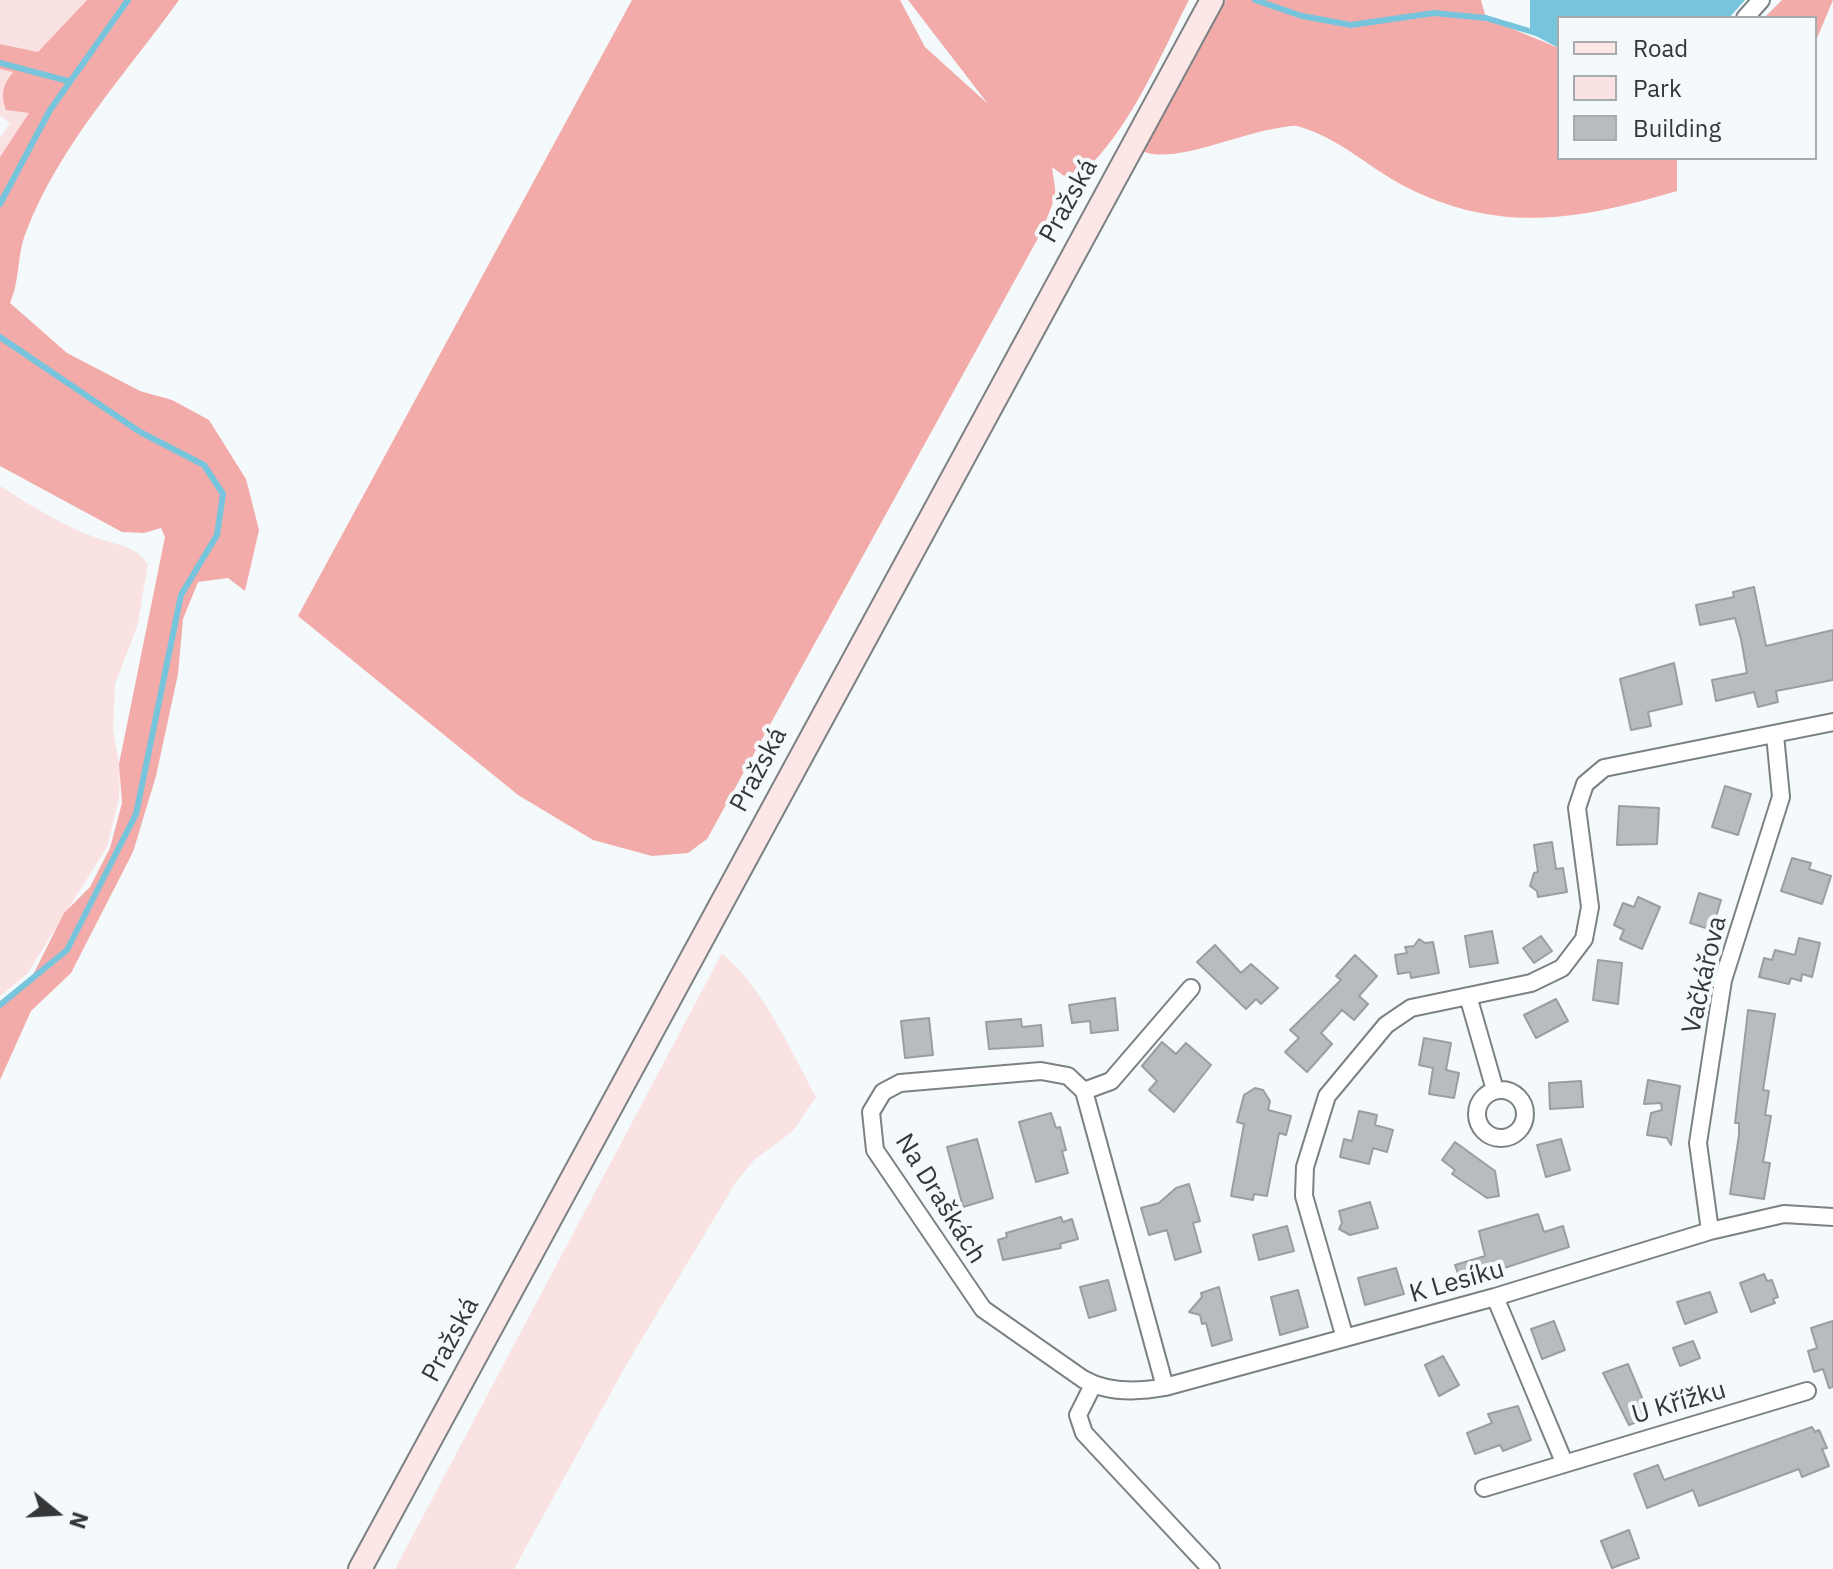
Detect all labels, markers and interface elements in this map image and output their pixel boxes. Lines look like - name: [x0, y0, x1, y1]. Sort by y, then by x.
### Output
- legend: [1557, 16, 1817, 160]
- text: Road: [1633, 32, 1688, 64]
- text: Park: [1633, 72, 1682, 104]
- text: Building: [1633, 112, 1721, 144]
- street label: Pražská: [1033, 154, 1105, 248]
- street label: Pražská: [724, 723, 794, 817]
- street label: Vačkářova: [1676, 913, 1734, 1037]
- street label: Na Draškách: [888, 1128, 992, 1270]
- street label: K Lesíku: [1406, 1254, 1508, 1310]
- street label: Pražská: [416, 1293, 486, 1387]
- street label: U Křížku: [1628, 1375, 1730, 1431]
- north arrow: [16, 1473, 96, 1553]
- text: N: [63, 1509, 96, 1533]

